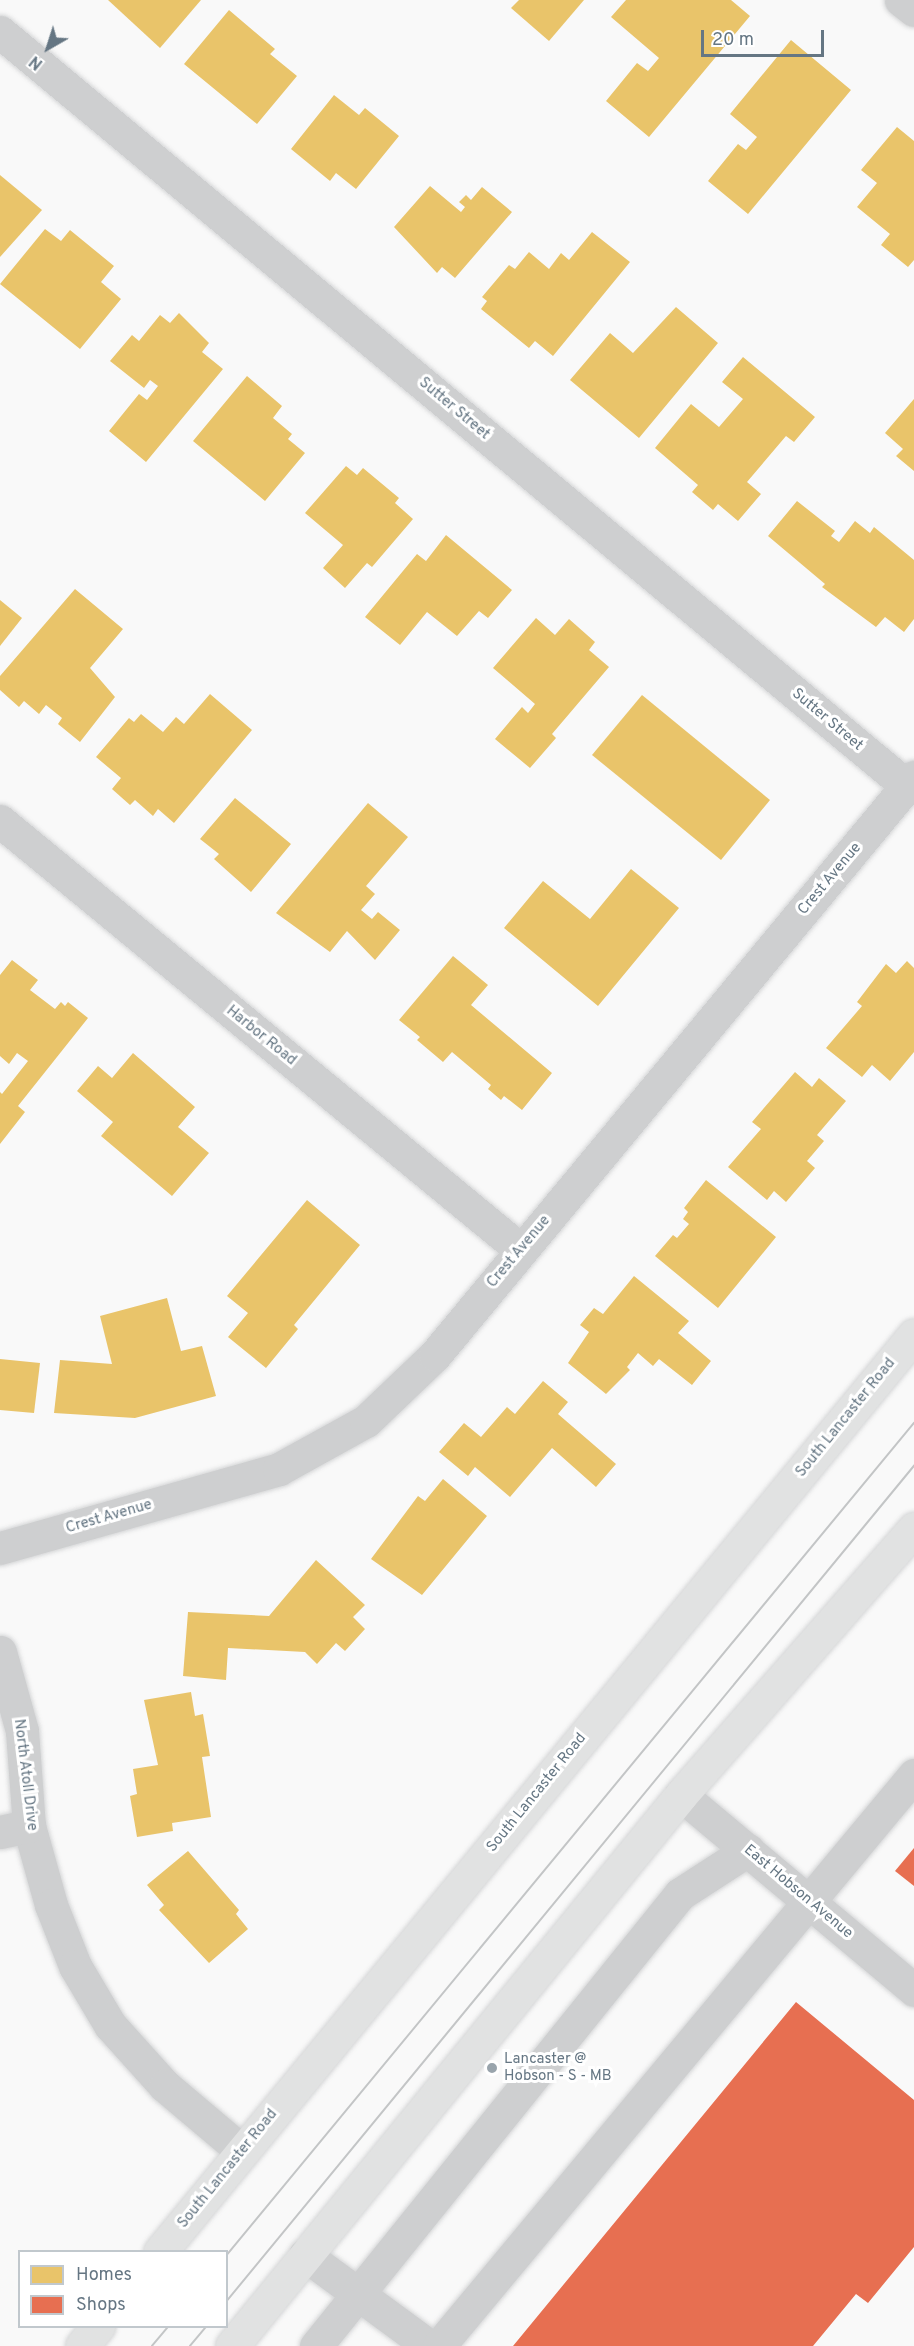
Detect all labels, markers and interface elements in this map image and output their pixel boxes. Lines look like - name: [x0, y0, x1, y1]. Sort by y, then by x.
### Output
- north arrow: [18, 18, 78, 78]
- scale bar: [704, 18, 827, 56]
- text: 20 m: [712, 29, 754, 52]
- text: N: [26, 51, 47, 73]
- street label: Sutter Street: [415, 374, 493, 444]
- street label: Sutter Street: [788, 685, 866, 755]
- street label: Crest Avenue: [794, 839, 866, 919]
- street label: Harbor Road: [222, 1002, 300, 1070]
- street label: Crest Avenue: [483, 1212, 555, 1292]
- street label: South Lancaster Road: [792, 1355, 900, 1481]
- street label: Crest Avenue: [64, 1496, 154, 1538]
- street label: North Atoll Drive: [9, 1718, 41, 1832]
- street label: South Lancaster Road: [483, 1730, 591, 1856]
- street label: East Hobson Avenue: [740, 1841, 856, 1943]
- place label: Lancaster @ Hobson - S - MB: [504, 2050, 612, 2085]
- marker: Lancaster @ Hobson - S - MB: [485, 2061, 499, 2075]
- street label: South Lancaster Road: [174, 2106, 282, 2232]
- legend: [18, 2250, 228, 2328]
- text: Homes: [76, 2264, 132, 2287]
- text: Shops: [76, 2294, 126, 2317]

